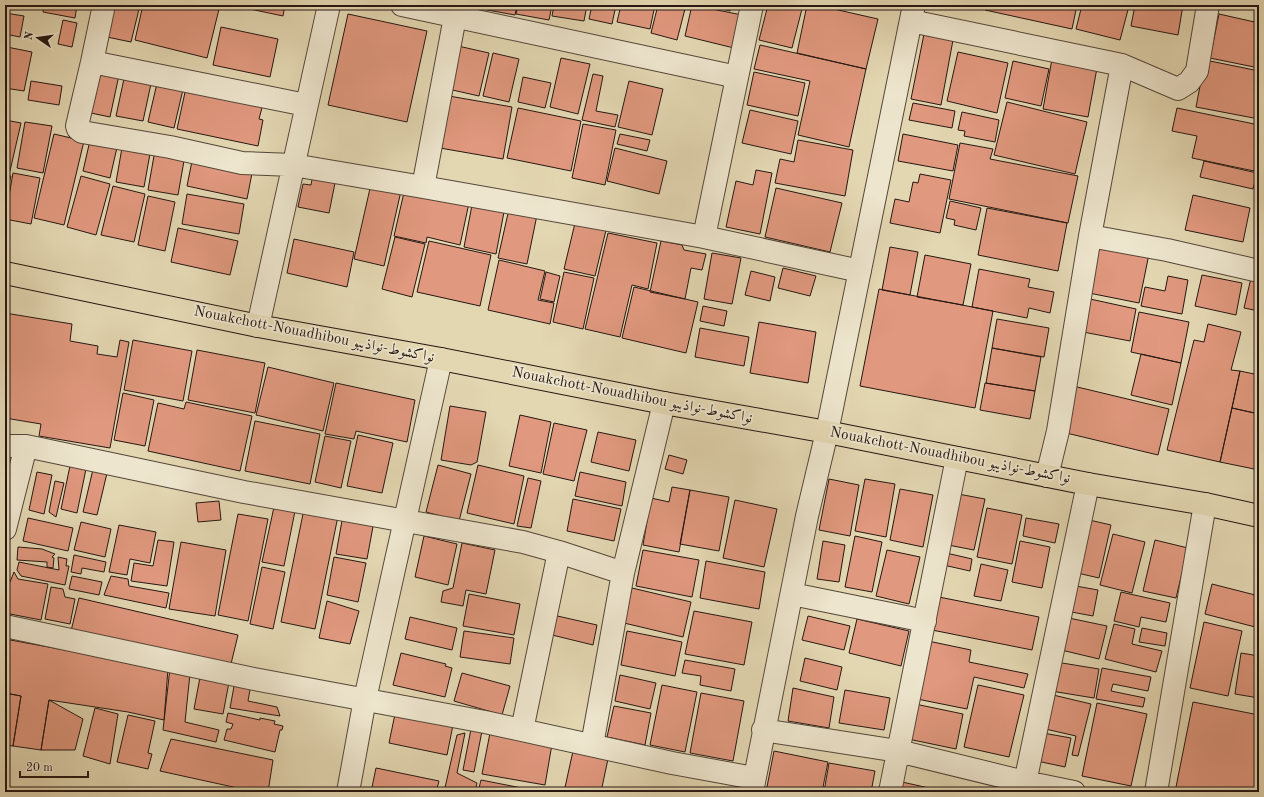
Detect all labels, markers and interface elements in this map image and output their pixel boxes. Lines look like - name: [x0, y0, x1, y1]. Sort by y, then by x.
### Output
- north arrow: [18, 18, 58, 58]
- text: N: [23, 30, 36, 41]
- street label: Nouakchott-Nouadhibou نواكشوط-نواذيبو: [192, 303, 436, 367]
- street label: Nouakchott-Nouadhibou نواكشوط-نواذيبو: [510, 364, 754, 428]
- street label: Nouakchott-Nouadhibou نواكشوط-نواذيبو: [828, 424, 1072, 488]
- scale bar: [20, 753, 88, 779]
- text: 20 m: [26, 762, 53, 774]

